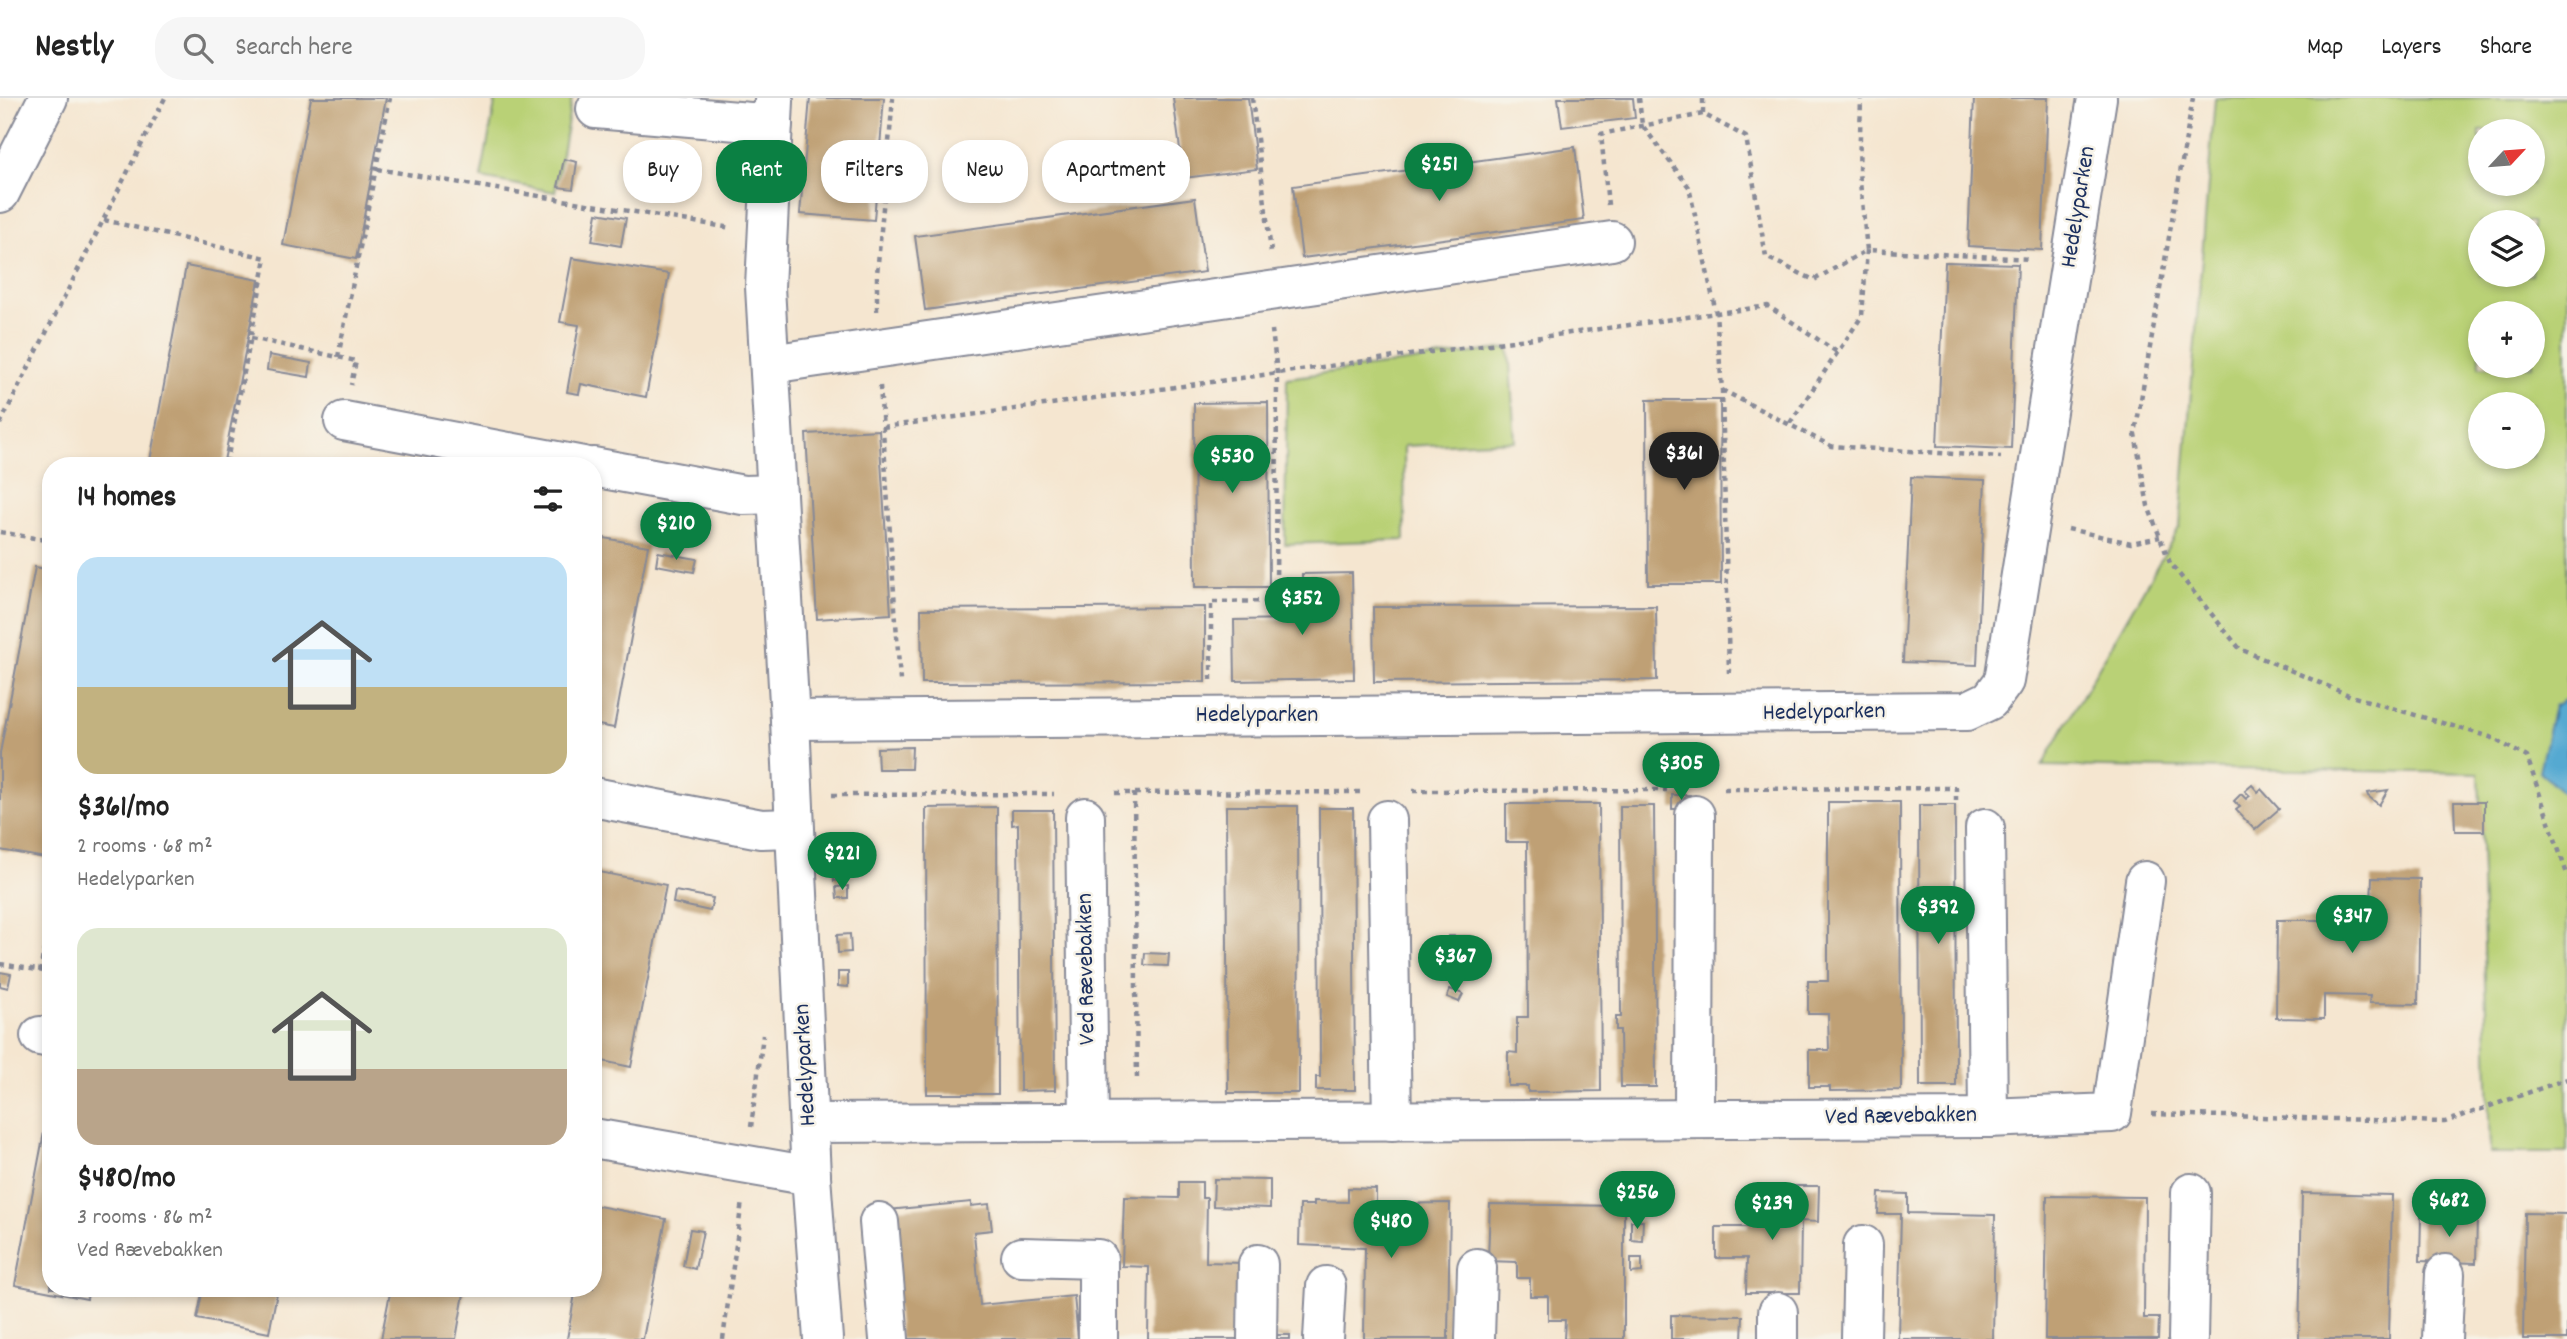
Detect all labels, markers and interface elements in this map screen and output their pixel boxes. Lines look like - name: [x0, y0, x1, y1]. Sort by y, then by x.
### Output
- search box: [155, 17, 645, 80]
- text: Nestly: [35, 25, 113, 72]
- icon: search: [179, 29, 217, 67]
- text: Search here: [235, 30, 353, 67]
- text: Map: [2307, 31, 2343, 65]
- text: Layers: [2381, 31, 2442, 65]
- text: Share: [2480, 31, 2532, 65]
- north arrow: [2468, 119, 2544, 196]
- map controls: [2468, 119, 2545, 469]
- chip: Buy: [623, 140, 702, 203]
- chip: Rent: [716, 140, 807, 203]
- chip: Filters: [821, 140, 928, 203]
- chip: New: [942, 140, 1028, 203]
- chip: Apartment: [1042, 140, 1190, 203]
- pin: $251: [1398, 144, 1480, 203]
- street label: Hedelyparken: [2053, 144, 2105, 270]
- text: $251: [1420, 149, 1458, 182]
- button: layers: [2468, 210, 2545, 287]
- button: +: [2468, 301, 2545, 378]
- button: −: [2468, 392, 2545, 469]
- pin: $361: [1643, 432, 1725, 492]
- pin: $530: [1191, 436, 1273, 495]
- text: $361: [1665, 438, 1703, 471]
- text: $530: [1209, 441, 1255, 474]
- text: 14 homes: [77, 478, 176, 521]
- icon: filters: [529, 480, 567, 518]
- pin: $210: [635, 503, 717, 562]
- text: $210: [656, 508, 696, 541]
- pin: $352: [1261, 578, 1343, 637]
- text: $352: [1281, 583, 1323, 616]
- icon: home: [259, 602, 385, 728]
- street label: Hedelyparken: [1762, 695, 1886, 731]
- street label: Hedelyparken: [1196, 699, 1318, 733]
- pin: $305: [1640, 742, 1722, 802]
- text: $305: [1658, 748, 1704, 781]
- text: $361/mo: [77, 788, 169, 831]
- text: 2 rooms · 68 m²: [77, 831, 213, 864]
- pin: $221: [801, 832, 883, 892]
- text: $221: [824, 838, 860, 871]
- text: Hedelyparken: [77, 864, 195, 897]
- pin: $392: [1897, 886, 1979, 946]
- text: $392: [1917, 892, 1959, 925]
- street label: Ved Rævebakken: [1069, 893, 1105, 1045]
- pin: $347: [2311, 896, 2393, 955]
- text: $347: [2332, 901, 2372, 934]
- pin: $367: [1414, 936, 1496, 995]
- text: $367: [1434, 941, 1476, 974]
- icon: home: [259, 973, 385, 1099]
- street label: Hedelyparken: [786, 1003, 826, 1127]
- street label: Ved Rævebakken: [1825, 1099, 1977, 1135]
- text: $480/mo: [77, 1159, 176, 1202]
- pin: $256: [1596, 1172, 1678, 1231]
- text: $256: [1615, 1177, 1659, 1210]
- pin: $682: [2408, 1180, 2490, 1239]
- pin: $239: [1731, 1182, 1813, 1242]
- text: $682: [2428, 1185, 2470, 1218]
- text: $239: [1751, 1188, 1793, 1221]
- pin: $480: [1350, 1200, 1432, 1260]
- text: 3 rooms · 86 m²: [77, 1202, 213, 1235]
- text: $480: [1370, 1206, 1412, 1239]
- text: Ved Rævebakken: [77, 1235, 223, 1268]

